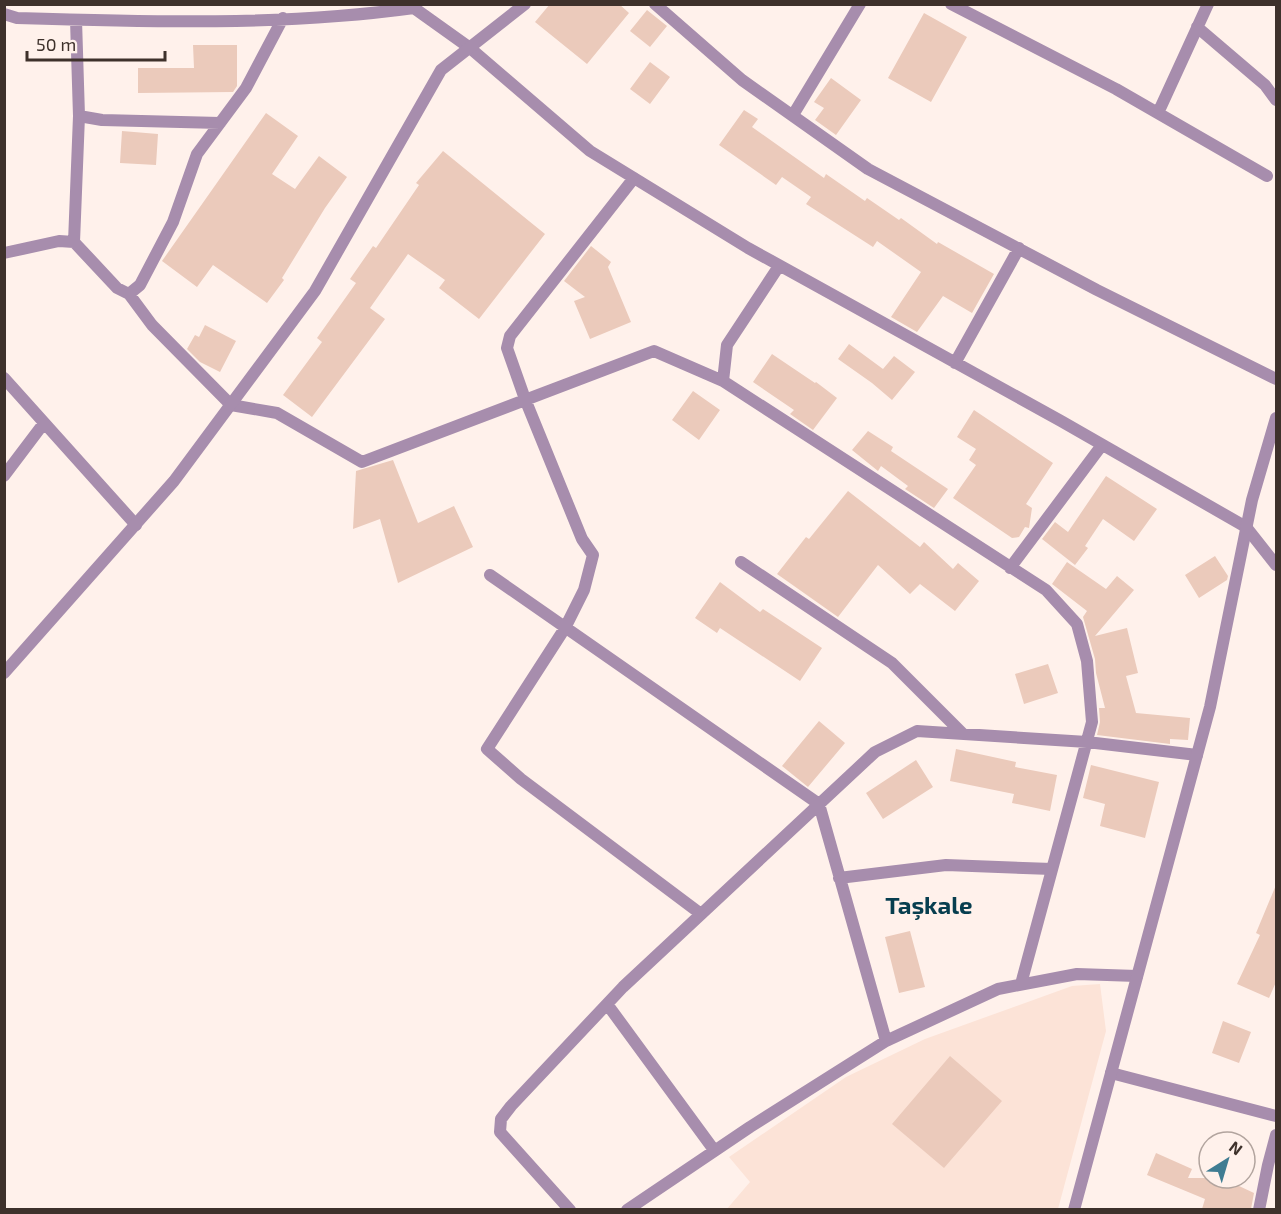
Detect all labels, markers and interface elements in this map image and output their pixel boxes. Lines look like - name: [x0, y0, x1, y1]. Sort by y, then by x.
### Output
- scale bar: [27, 24, 165, 62]
- text: 50 m: [36, 33, 76, 55]
- district label: Taşkale: [885, 890, 973, 921]
- north arrow: [1197, 1130, 1257, 1190]
- text: N: [1226, 1137, 1247, 1159]

